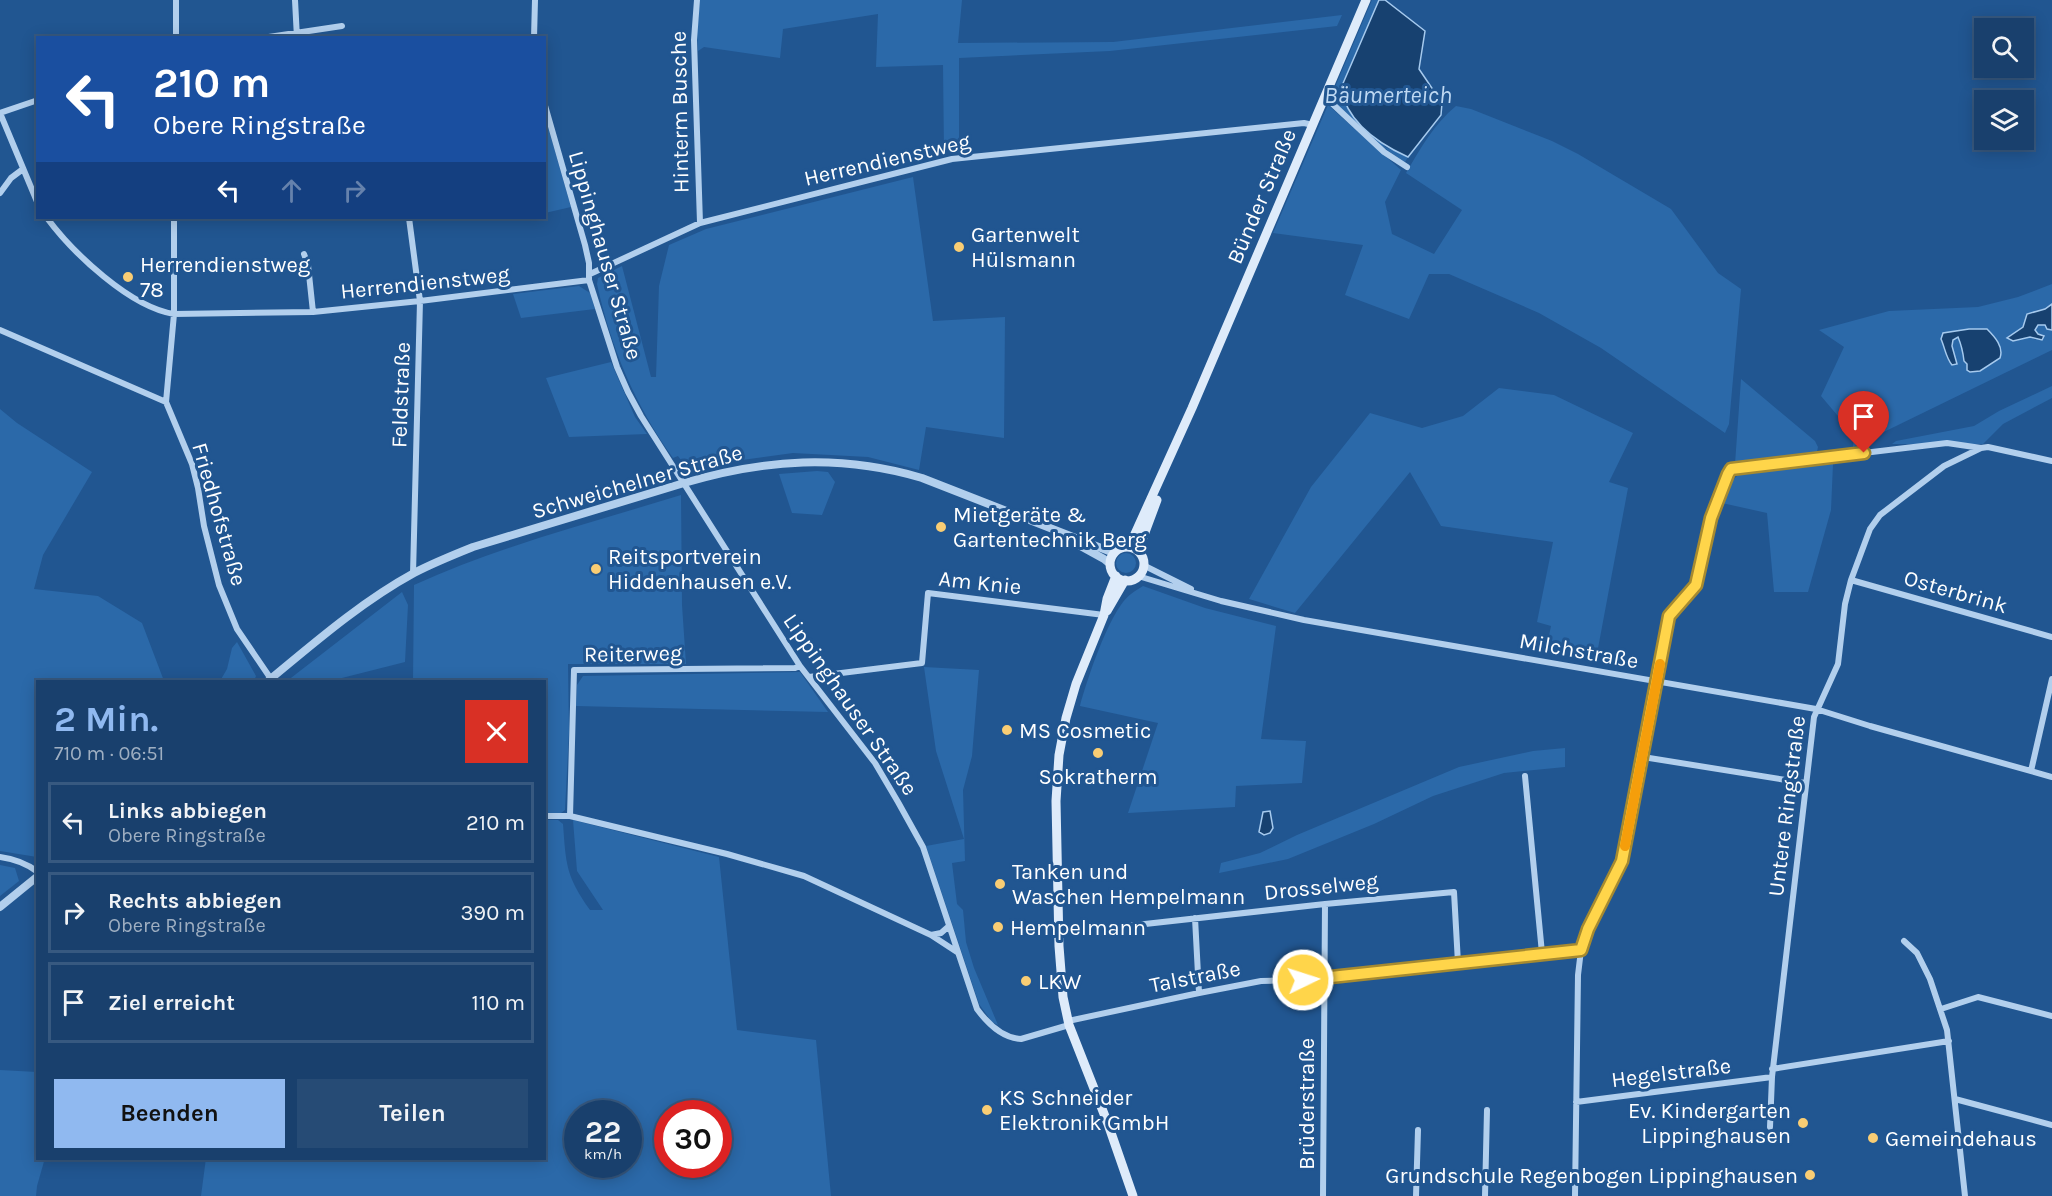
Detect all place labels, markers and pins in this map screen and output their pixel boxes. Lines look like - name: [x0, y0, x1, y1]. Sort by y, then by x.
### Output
- place label: Gartenwelt Hülsmann: [971, 222, 1080, 273]
- marker: Gartenwelt Hülsmann: [952, 240, 966, 254]
- place label: Herrendienstweg 78: [140, 252, 311, 303]
- marker: Herrendienstweg 78: [121, 270, 135, 284]
- pin: [1838, 391, 1889, 453]
- place label: Mietgeräte & Gartentechnik Berg: [953, 502, 1147, 553]
- marker: Mietgeräte & Gartentechnik Berg: [934, 520, 948, 534]
- place label: Reitsportverein Hiddenhausen e.V.: [608, 544, 792, 595]
- marker: Reitsportverein Hiddenhausen e.V.: [589, 562, 603, 576]
- place label: MS Cosmetic: [1019, 718, 1151, 744]
- marker: MS Cosmetic: [1000, 723, 1014, 737]
- marker: Sokratherm: [1091, 746, 1105, 760]
- place label: Sokratherm: [1038, 764, 1158, 790]
- place label: Tanken und Waschen Hempelmann: [1012, 859, 1245, 910]
- marker: Tanken und Waschen Hempelmann: [993, 877, 1007, 891]
- place label: Hempelmann: [1010, 915, 1146, 941]
- marker: Hempelmann: [991, 920, 1005, 934]
- place label: LKW: [1038, 969, 1082, 995]
- marker: LKW: [1019, 974, 1033, 988]
- place label: KS Schneider Elektronik GmbH: [999, 1085, 1169, 1136]
- place label: Ev. Kindergarten Lippinghausen: [1628, 1098, 1791, 1149]
- marker: KS Schneider Elektronik GmbH: [980, 1103, 994, 1117]
- marker: Ev. Kindergarten Lippinghausen: [1796, 1116, 1810, 1130]
- place label: Gemeindehaus: [1885, 1126, 2037, 1152]
- marker: Gemeindehaus: [1866, 1131, 1880, 1145]
- place label: Grundschule Regenbogen Lippinghausen: [1385, 1163, 1798, 1189]
- marker: Grundschule Regenbogen Lippinghausen: [1803, 1168, 1817, 1182]

